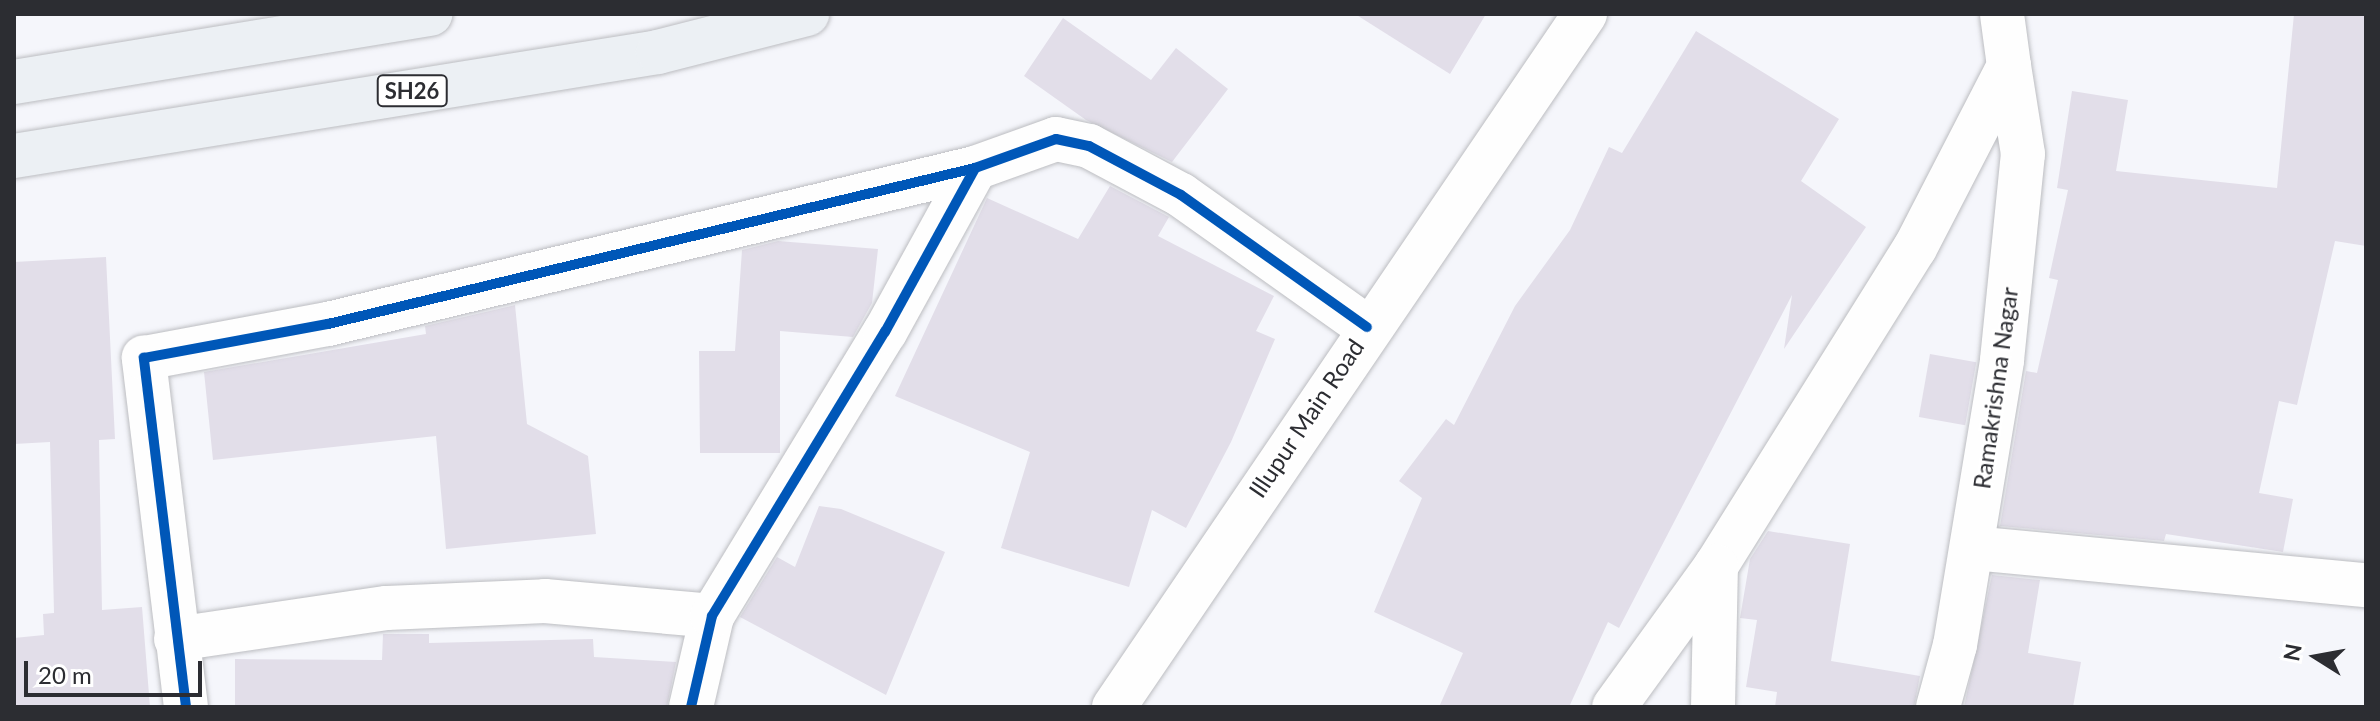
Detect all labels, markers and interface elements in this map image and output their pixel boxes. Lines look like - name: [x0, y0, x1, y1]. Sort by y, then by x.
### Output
- road number: SH26: [376, 73, 448, 109]
- street label: Ramakrishna Nagar: [1967, 285, 2023, 491]
- street label: Illupur Main Road: [1242, 333, 1370, 503]
- north arrow: [2276, 617, 2356, 697]
- text: N: [2277, 641, 2307, 663]
- scale bar: [28, 645, 206, 695]
- text: 20 m: [38, 660, 92, 689]

